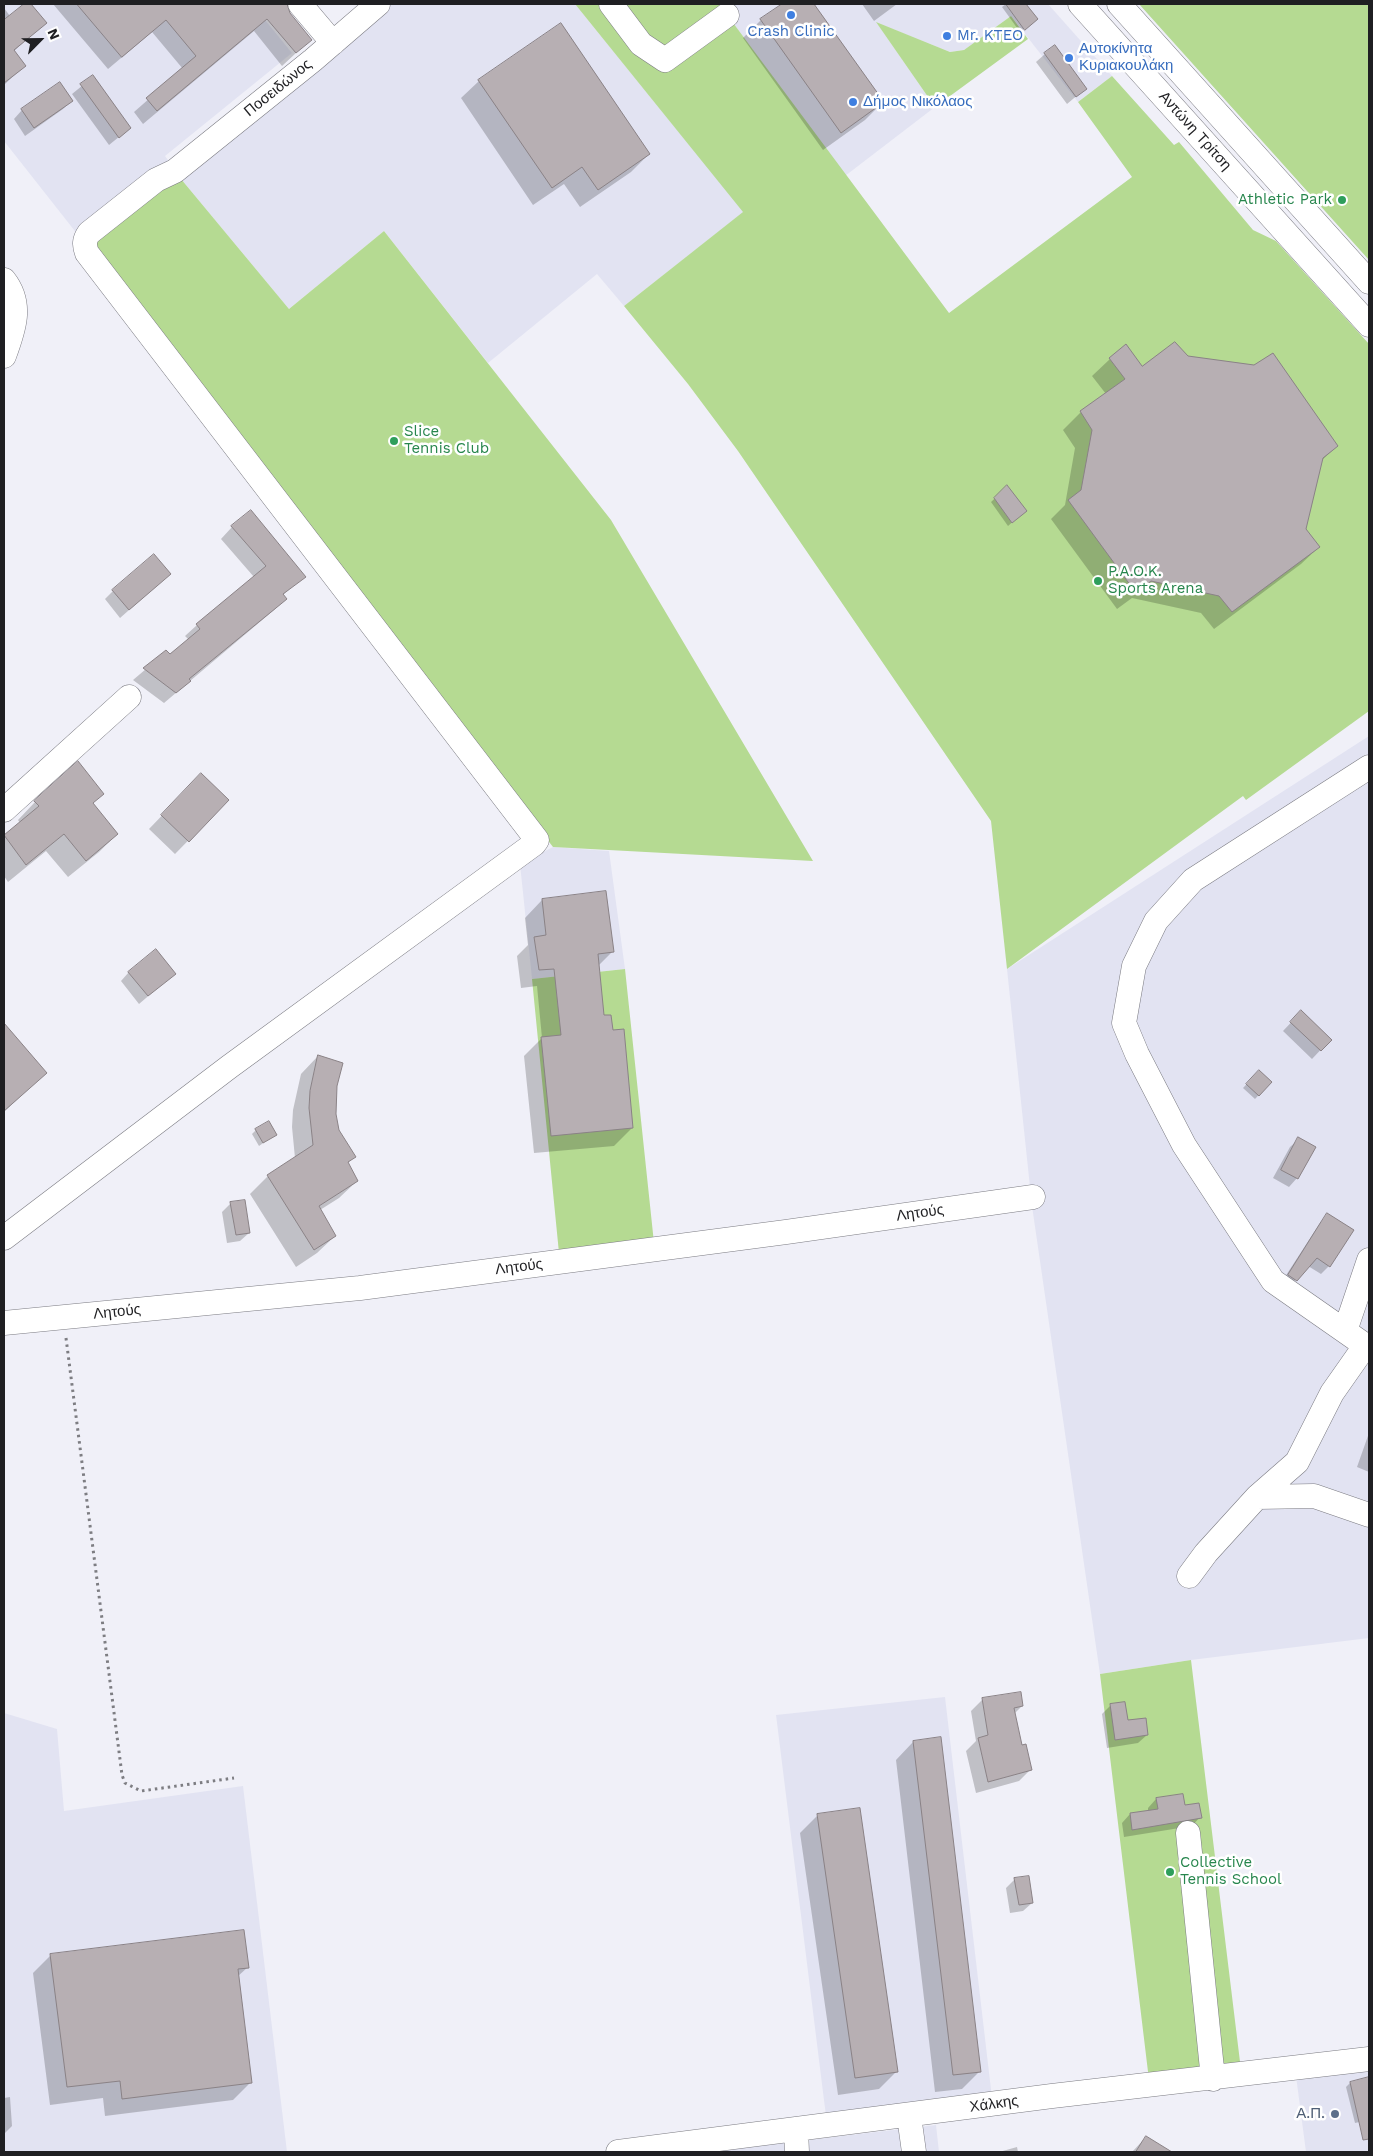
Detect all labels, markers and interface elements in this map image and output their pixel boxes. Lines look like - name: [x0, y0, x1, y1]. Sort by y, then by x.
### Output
- marker: Crash Clinic: [785, 9, 797, 21]
- north arrow: [15, 15, 65, 65]
- place label: Crash Clinic: [747, 23, 835, 41]
- text: N: [44, 26, 63, 42]
- place label: Mr. KTEO: [957, 27, 1023, 45]
- marker: Mr. KTEO: [941, 30, 953, 42]
- place label: Αυτοκίνητα Κυριακουλάκη: [1079, 40, 1173, 75]
- marker: Αυτοκίνητα Κυριακουλάκη: [1063, 52, 1075, 64]
- street label: Ποσειδώνος: [241, 55, 315, 121]
- street label: Αντώνη Τρίτση: [1155, 88, 1235, 174]
- place label: Δήμος Νικόλαος: [863, 93, 972, 111]
- marker: Δήμος Νικόλαος: [847, 96, 859, 108]
- place label: Athletic Park: [1238, 191, 1332, 209]
- marker: Athletic Park: [1336, 194, 1348, 206]
- place label: Slice Tennis Club: [404, 423, 489, 458]
- marker: Slice Tennis Club: [388, 435, 400, 447]
- place label: P.A.O.K. Sports Arena: [1108, 563, 1203, 598]
- marker: P.A.O.K. Sports Arena: [1092, 575, 1104, 587]
- street label: Λητούς: [895, 1201, 945, 1225]
- street label: Λητούς: [494, 1255, 544, 1279]
- street label: Λητούς: [92, 1301, 142, 1323]
- place label: Collective Tennis School: [1180, 1854, 1282, 1889]
- marker: Collective Tennis School: [1164, 1866, 1176, 1878]
- street label: Χάλκης: [968, 2092, 1020, 2116]
- place label: Α.Π.: [1296, 2105, 1325, 2123]
- marker: Α.Π.: [1329, 2108, 1341, 2120]

